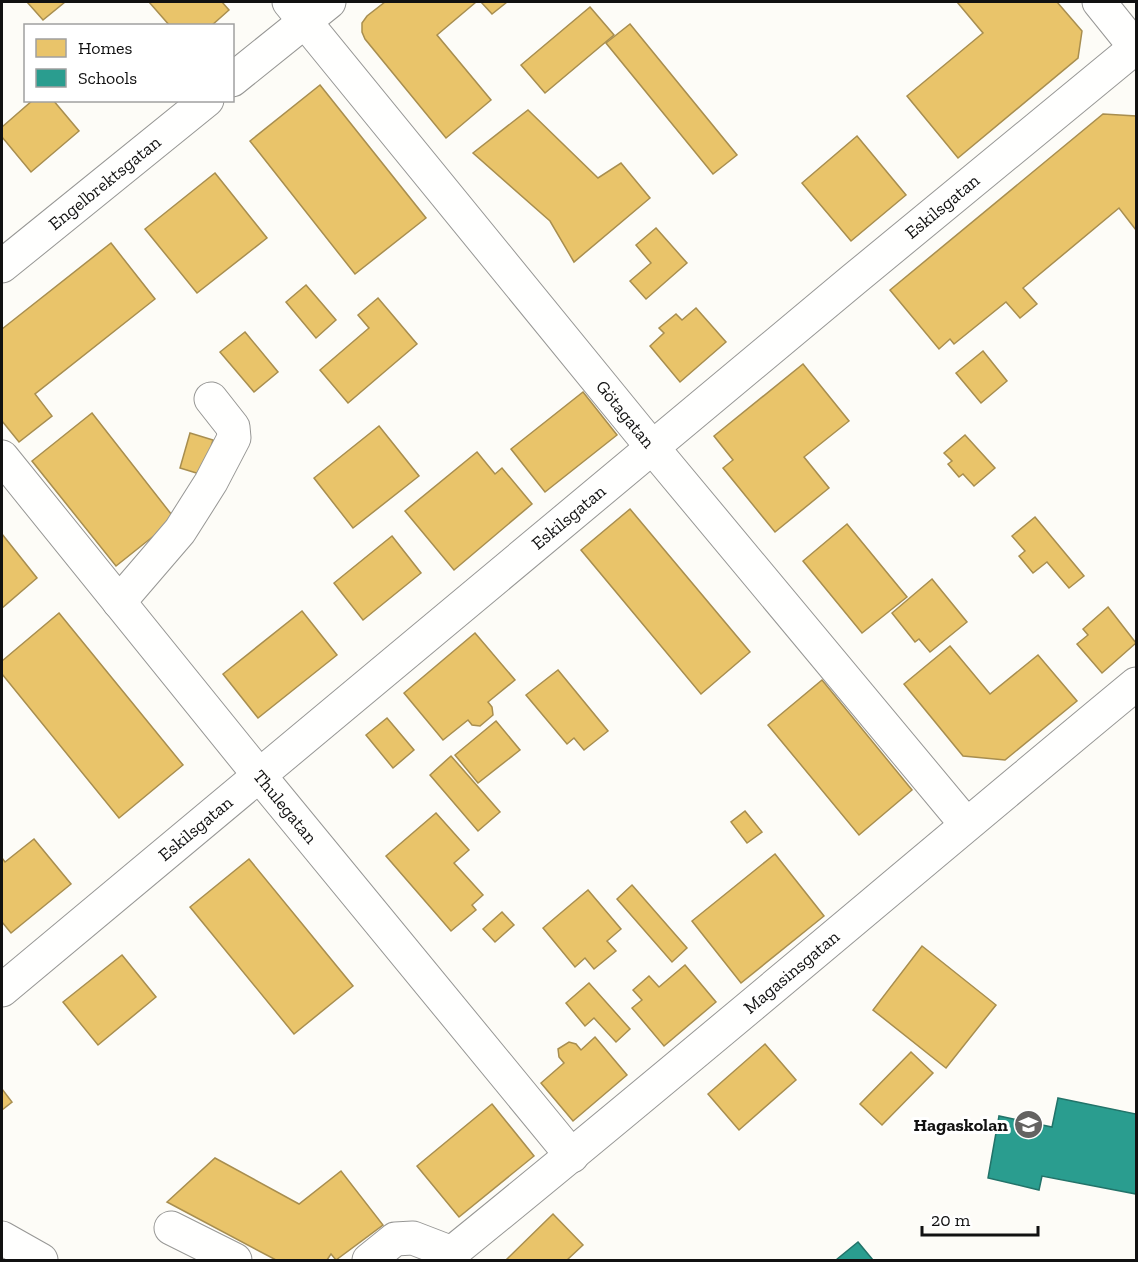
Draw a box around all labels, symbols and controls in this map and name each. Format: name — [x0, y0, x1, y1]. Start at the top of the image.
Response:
legend — [24, 24, 234, 102]
text: Homes — [78, 37, 132, 59]
text: Schools — [78, 67, 137, 89]
street label: Engelbrektsgatan — [44, 131, 166, 235]
street label: Eskilsgatan — [901, 169, 985, 244]
street label: Götagatan — [591, 376, 660, 453]
street label: Eskilsgatan — [527, 480, 611, 554]
street label: Thulegatan — [248, 765, 322, 849]
street label: Eskilsgatan — [154, 791, 238, 866]
street label: Magasinsgatan — [739, 925, 844, 1019]
school or university icon: Hagaskolan — [1013, 1109, 1045, 1141]
place label: Hagaskolan — [914, 1114, 1008, 1136]
scale bar — [922, 1199, 1038, 1237]
text: 20 m — [931, 1209, 971, 1231]

